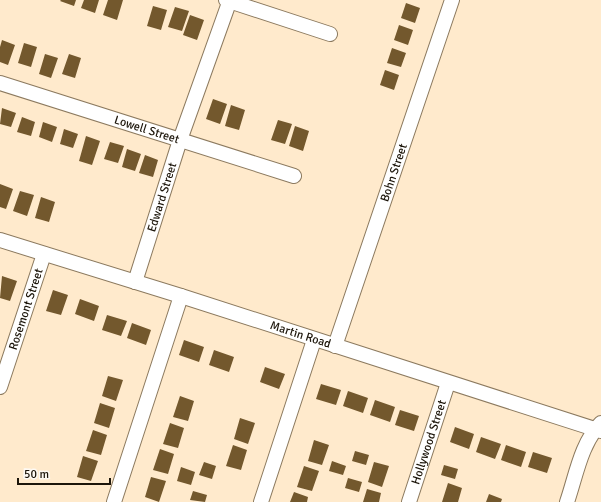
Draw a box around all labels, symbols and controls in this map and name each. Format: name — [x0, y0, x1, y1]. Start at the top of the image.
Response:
street label: Lowell Street — [112, 112, 181, 147]
street label: Bohn Street — [377, 142, 410, 204]
street label: Edward Street — [144, 160, 180, 234]
street label: Rosemont Street — [5, 266, 46, 352]
street label: Martin Road — [268, 318, 333, 351]
street label: Hollywood Street — [408, 398, 449, 486]
scale bar — [18, 460, 110, 486]
text: 50 m — [24, 467, 49, 482]

